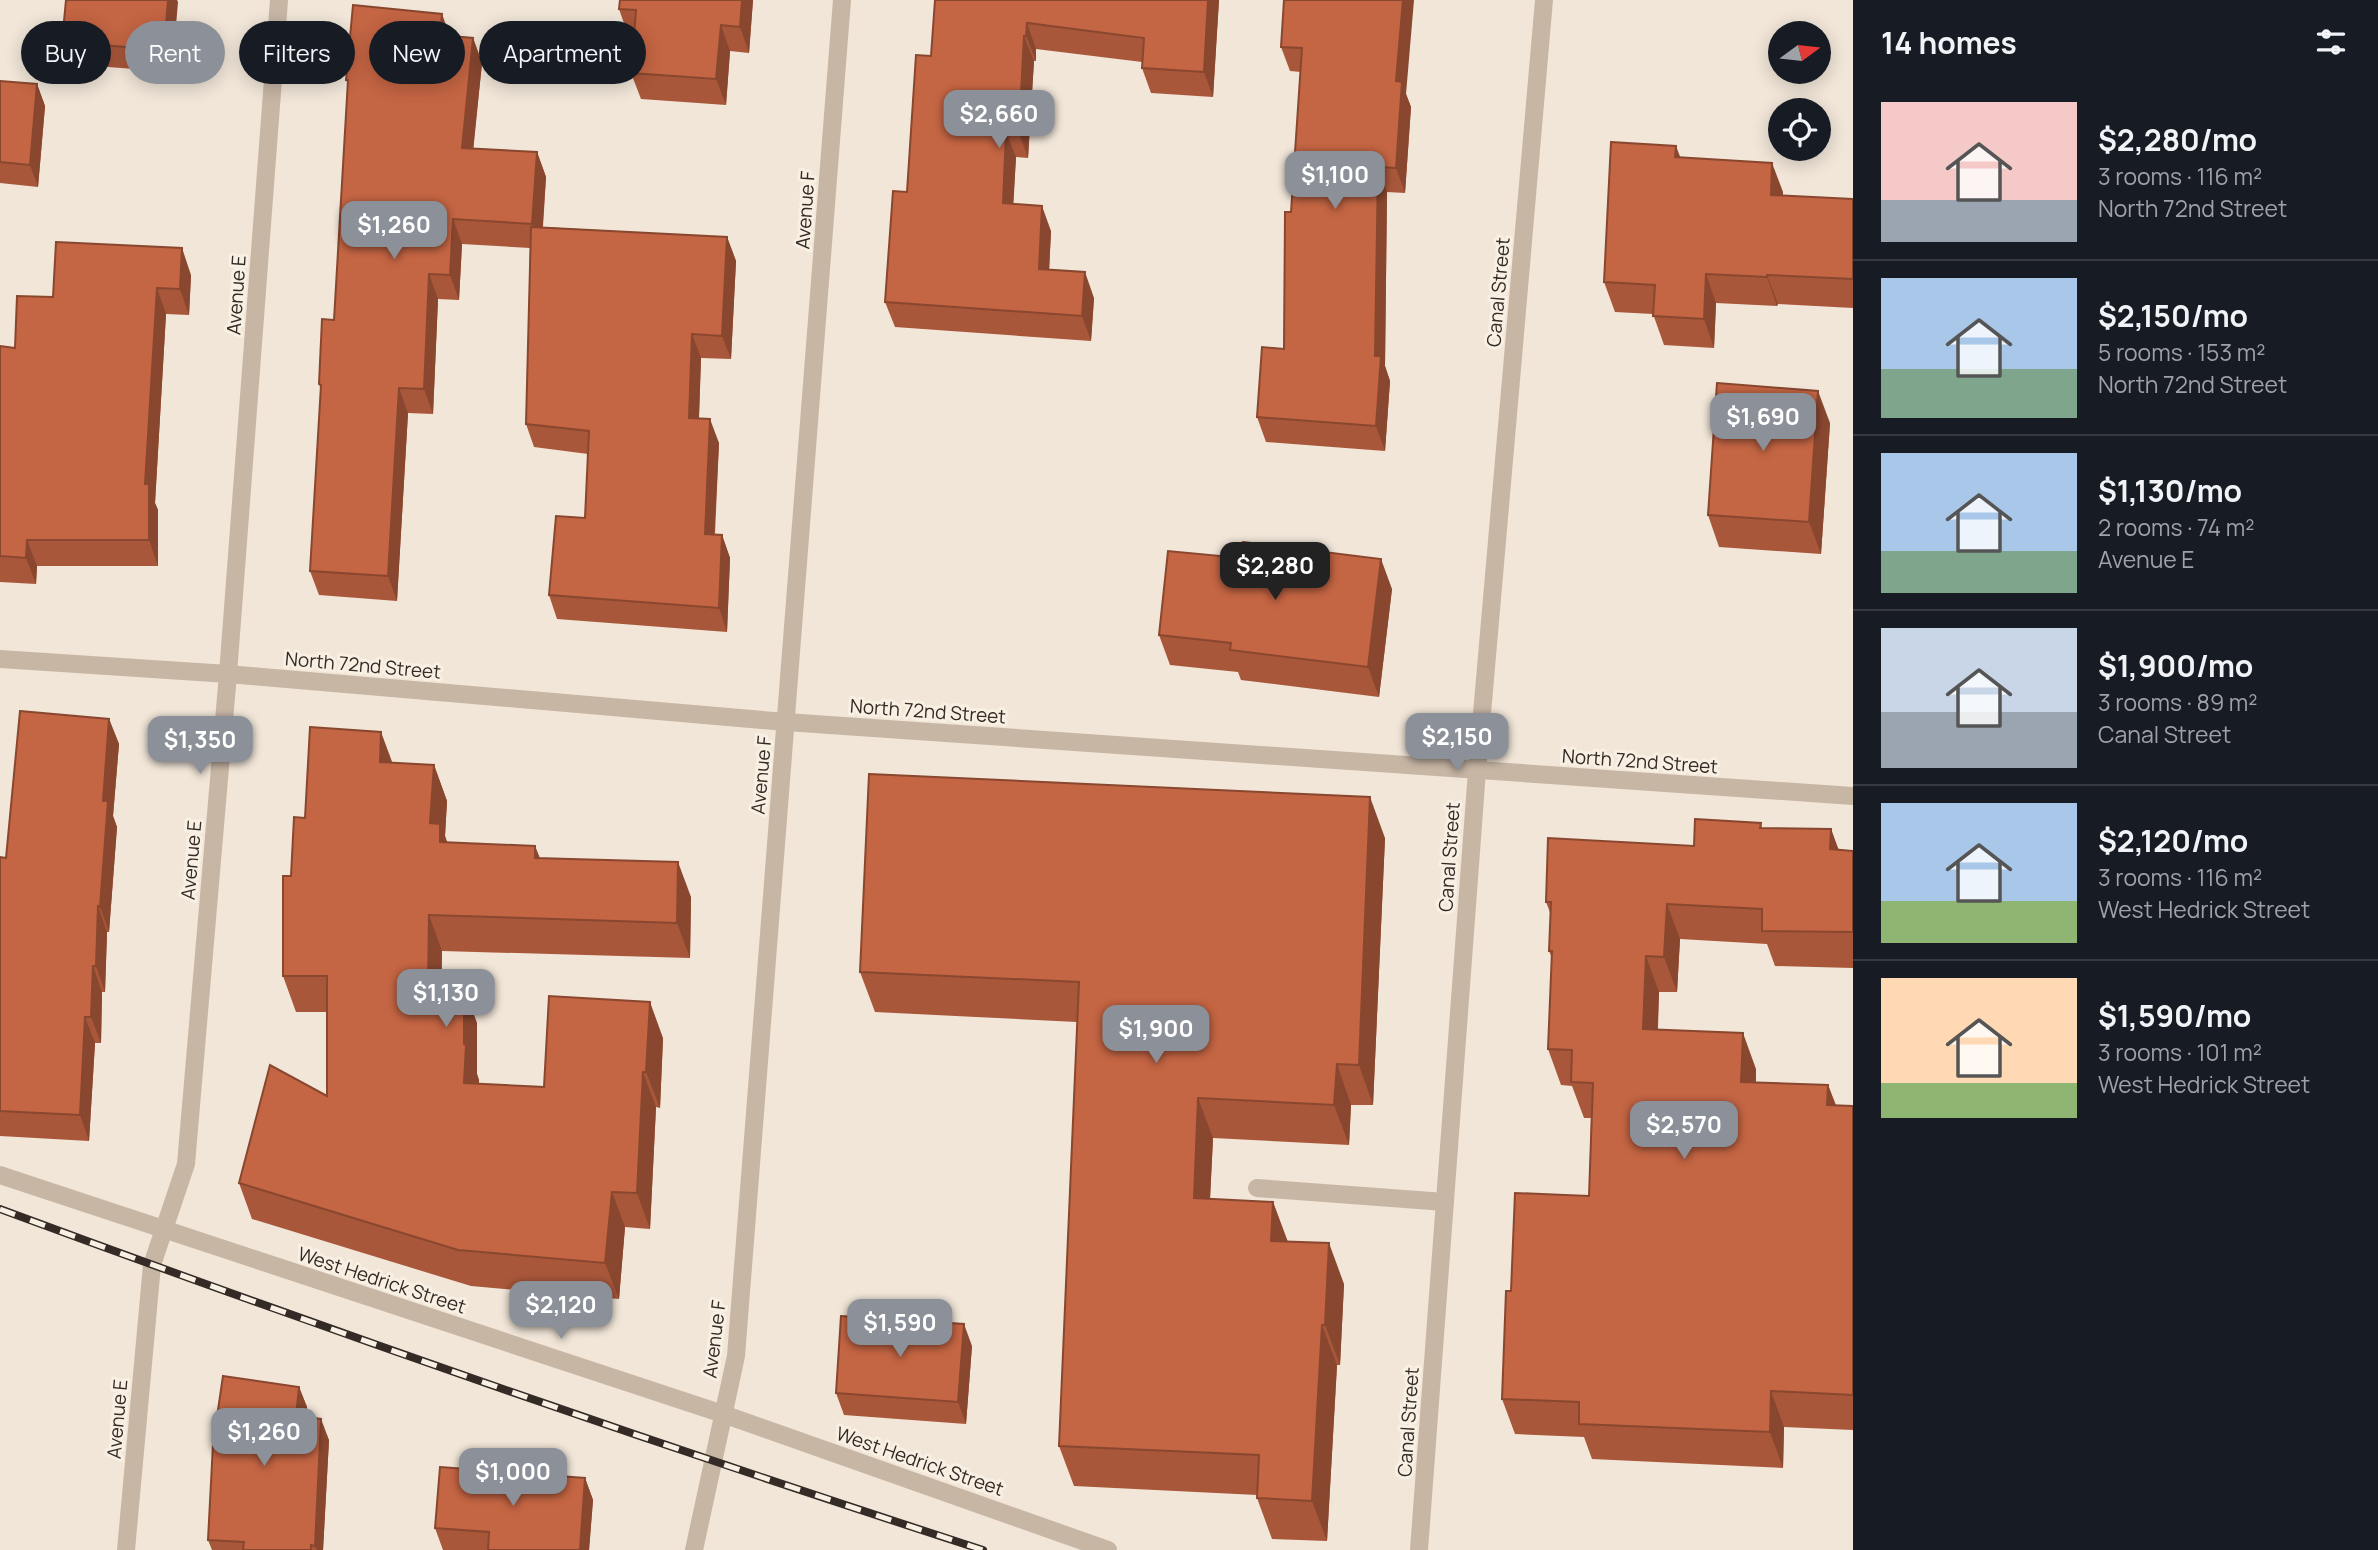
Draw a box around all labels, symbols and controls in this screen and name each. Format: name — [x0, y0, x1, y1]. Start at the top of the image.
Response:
chip: Buy — [21, 21, 111, 84]
chip: Rent — [125, 21, 225, 84]
chip: Filters — [239, 21, 355, 84]
chip: New — [369, 21, 465, 84]
chip: Apartment — [479, 21, 646, 84]
north arrow — [1768, 21, 1830, 84]
map controls — [1768, 21, 1831, 161]
text: 14 homes — [1881, 22, 2017, 63]
icon: filters — [2312, 23, 2350, 61]
pin: $2,660 — [942, 90, 1056, 150]
text: $2,660 — [960, 97, 1038, 129]
button: locate — [1768, 98, 1831, 161]
text: $2,280/mo — [2098, 119, 2257, 160]
icon: home — [1937, 130, 2021, 214]
pin: $1,100 — [1278, 152, 1392, 211]
text: $1,100 — [1301, 158, 1369, 190]
text: 3 rooms · 116 m² — [2098, 160, 2262, 192]
street label: Avenue F — [789, 170, 821, 250]
text: North 72nd Street — [2098, 192, 2287, 224]
pin: $1,260 — [337, 202, 451, 261]
text: $1,260 — [357, 208, 431, 240]
street label: Canal Street — [1480, 236, 1516, 348]
street label: Avenue E — [220, 254, 252, 336]
text: $2,150/mo — [2098, 295, 2248, 336]
icon: home — [1937, 306, 2021, 390]
text: 5 rooms · 153 m² — [2098, 336, 2265, 368]
text: North 72nd Street — [2098, 368, 2287, 400]
pin: $1,690 — [1706, 393, 1820, 453]
text: $1,690 — [1726, 400, 1800, 432]
text: $1,130/mo — [2098, 470, 2242, 511]
icon: home — [1937, 481, 2021, 565]
text: 2 rooms · 74 m² — [2098, 511, 2254, 543]
pin: $2,280 — [1218, 542, 1332, 602]
text: Avenue E — [2098, 543, 2194, 575]
text: $2,280 — [1236, 549, 1314, 581]
street label: North 72nd Street — [284, 645, 442, 685]
text: $1,900/mo — [2098, 645, 2253, 686]
icon: home — [1937, 656, 2021, 740]
text: 3 rooms · 89 m² — [2098, 686, 2258, 718]
street label: North 72nd Street — [849, 693, 1007, 729]
pin: $2,150 — [1400, 714, 1514, 773]
pin: $1,350 — [143, 716, 257, 776]
text: Canal Street — [2098, 718, 2231, 750]
text: $2,150 — [1421, 720, 1493, 752]
text: $1,350 — [164, 723, 236, 755]
street label: Avenue F — [745, 734, 777, 815]
street label: North 72nd Street — [1561, 743, 1719, 779]
street label: Canal Street — [1432, 801, 1466, 913]
street label: Avenue E — [175, 819, 207, 901]
text: $2,120/mo — [2098, 820, 2248, 861]
icon: home — [1937, 831, 2021, 915]
text: 3 rooms · 116 m² — [2098, 861, 2262, 893]
text: West Hedrick Street — [2098, 893, 2310, 925]
pin: $1,130 — [389, 970, 503, 1029]
text: $1,130 — [413, 976, 479, 1008]
text: $1,590/mo — [2098, 995, 2251, 1036]
pin: $1,900 — [1099, 1006, 1213, 1065]
icon: home — [1937, 1006, 2021, 1090]
text: $1,900 — [1118, 1012, 1194, 1044]
text: 3 rooms · 101 m² — [2098, 1036, 2262, 1068]
text: West Hedrick Street — [2098, 1068, 2310, 1100]
pin: $2,570 — [1627, 1102, 1741, 1161]
text: $2,570 — [1646, 1108, 1722, 1140]
street label: West Hedrick Street — [295, 1241, 469, 1319]
pin: $2,120 — [504, 1282, 618, 1341]
text: $2,120 — [525, 1288, 597, 1320]
street label: Avenue F — [696, 1298, 732, 1380]
pin: $1,590 — [843, 1300, 957, 1359]
text: $1,590 — [863, 1306, 937, 1338]
street label: Canal Street — [1391, 1366, 1425, 1478]
street label: Avenue E — [101, 1378, 133, 1460]
pin: $1,260 — [207, 1408, 321, 1468]
text: $1,260 — [227, 1415, 301, 1447]
street label: West Hedrick Street — [833, 1420, 1007, 1502]
pin: $1,000 — [456, 1448, 570, 1508]
text: $1,000 — [475, 1455, 551, 1487]

